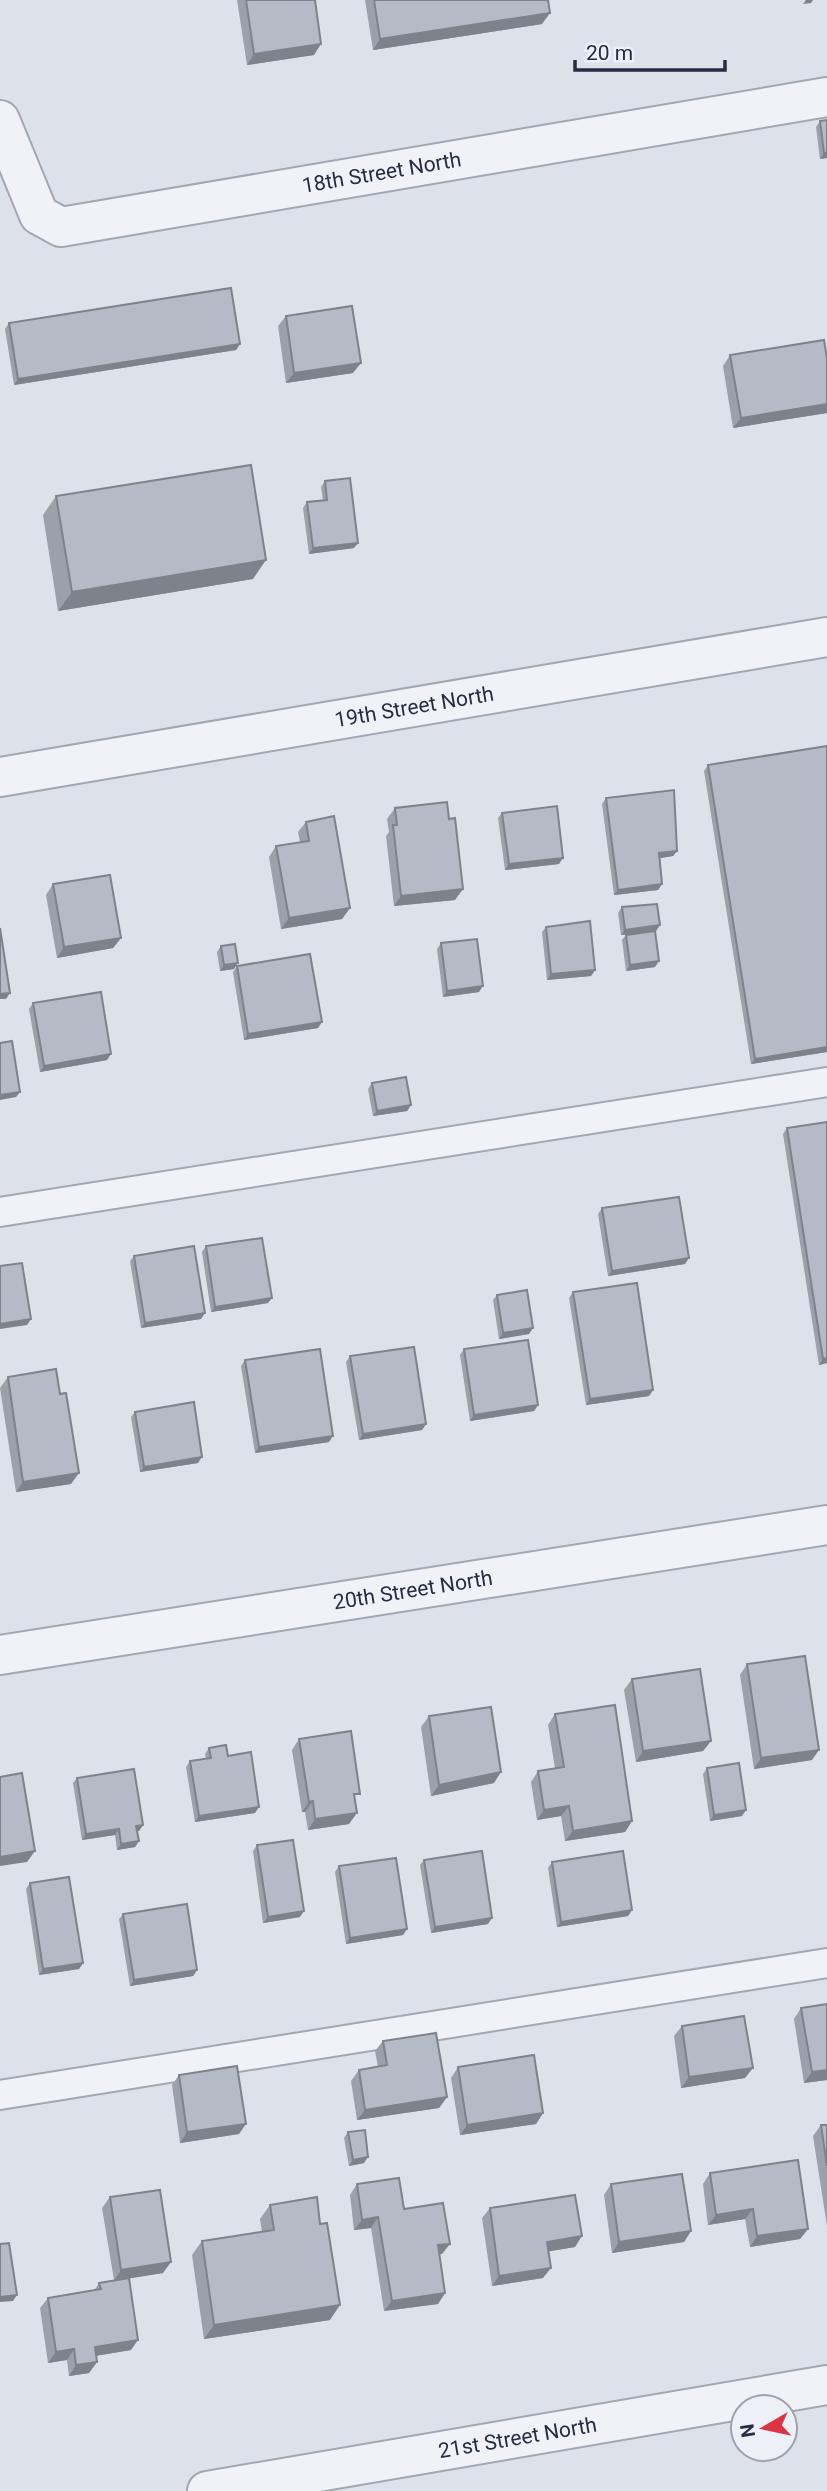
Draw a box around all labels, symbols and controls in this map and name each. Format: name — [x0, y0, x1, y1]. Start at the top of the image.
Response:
scale bar — [575, 28, 726, 72]
text: 20 m — [586, 41, 633, 65]
street label: 18th Street North — [300, 147, 463, 198]
street label: 19th Street North — [333, 682, 495, 732]
street label: 20th Street North — [332, 1566, 494, 1614]
north arrow — [729, 2393, 799, 2463]
street label: 21st Street North — [436, 2413, 599, 2463]
text: N — [735, 2422, 760, 2439]

